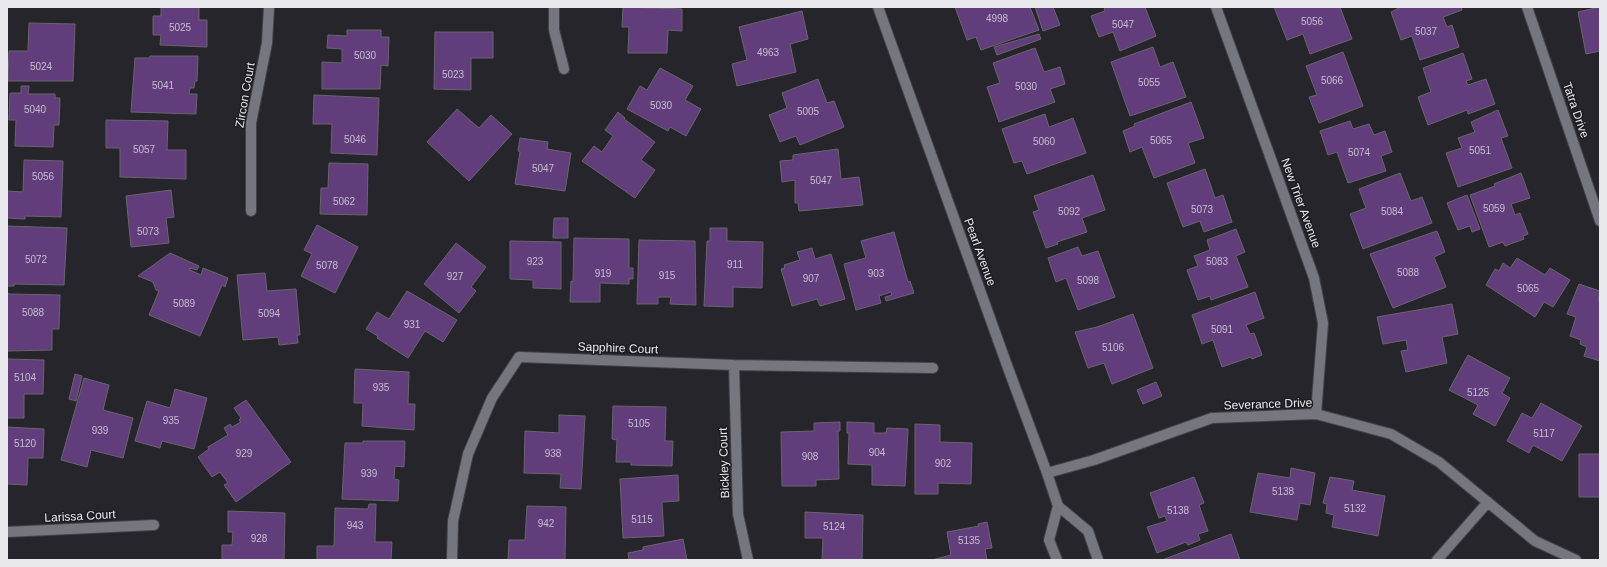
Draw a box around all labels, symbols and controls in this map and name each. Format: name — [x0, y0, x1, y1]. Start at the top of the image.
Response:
house number: 4998 — [986, 13, 1009, 24]
house number: 5056 — [1301, 16, 1324, 27]
house number: 5047 — [1112, 19, 1135, 30]
house number: 5025 — [169, 22, 192, 33]
house number: 5037 — [1415, 26, 1438, 37]
house number: 4963 — [757, 47, 780, 58]
house number: 5030 — [354, 50, 377, 61]
house number: 5024 — [30, 61, 53, 72]
street label: Zircon Court — [232, 61, 258, 129]
house number: 5023 — [442, 69, 465, 80]
house number: 5066 — [1321, 75, 1344, 86]
house number: 5055 — [1138, 77, 1161, 88]
house number: 5041 — [152, 80, 175, 91]
street label: Tatra Drive — [1560, 80, 1592, 140]
house number: 5030 — [1015, 81, 1038, 92]
house number: 5030 — [650, 100, 673, 111]
house number: 5040 — [24, 104, 47, 115]
house number: 5005 — [797, 106, 820, 117]
house number: 5046 — [344, 134, 367, 145]
house number: 5065 — [1150, 135, 1173, 146]
house number: 5060 — [1033, 136, 1056, 147]
house number: 5057 — [133, 144, 156, 155]
house number: 5051 — [1469, 145, 1492, 156]
house number: 5074 — [1348, 147, 1371, 158]
street label: New Trier Avenue — [1278, 156, 1324, 250]
house number: 5047 — [532, 163, 555, 174]
house number: 5056 — [32, 171, 55, 182]
house number: 5047 — [810, 175, 833, 186]
house number: 5062 — [333, 196, 356, 207]
house number: 5059 — [1483, 203, 1506, 214]
house number: 5073 — [1191, 204, 1214, 215]
house number: 5092 — [1058, 206, 1081, 217]
house number: 5084 — [1381, 206, 1404, 217]
street label: Pearl Avenue — [961, 216, 999, 288]
house number: 5073 — [137, 226, 160, 237]
house number: 5072 — [25, 254, 48, 265]
house number: 923 — [527, 256, 544, 267]
house number: 5083 — [1206, 256, 1229, 267]
house number: 911 — [727, 259, 743, 270]
house number: 5078 — [316, 260, 339, 271]
house number: 5088 — [1397, 267, 1420, 278]
house number: 919 — [595, 268, 612, 279]
house number: 903 — [868, 268, 885, 279]
house number: 915 — [659, 270, 676, 281]
house number: 927 — [447, 271, 464, 282]
house number: 907 — [803, 273, 820, 284]
house number: 5098 — [1077, 275, 1100, 286]
house number: 5065 — [1517, 283, 1540, 294]
house number: 5089 — [173, 298, 196, 309]
house number: 5088 — [22, 307, 45, 318]
house number: 5094 — [258, 308, 281, 319]
house number: 931 — [404, 319, 421, 330]
house number: 5091 — [1211, 324, 1234, 335]
street label: Sapphire Court — [577, 340, 659, 356]
house number: 5106 — [1102, 342, 1125, 353]
house number: 5104 — [14, 372, 37, 383]
house number: 935 — [373, 382, 390, 393]
house number: 5125 — [1467, 387, 1490, 398]
street label: Severance Drive — [1223, 395, 1313, 413]
house number: 935 — [163, 415, 180, 426]
house number: 5105 — [628, 418, 651, 429]
house number: 939 — [92, 425, 109, 436]
street label: Bickley Court — [716, 427, 732, 499]
house number: 5117 — [1533, 428, 1555, 439]
house number: 5120 — [14, 438, 37, 449]
house number: 904 — [869, 447, 886, 458]
house number: 929 — [236, 448, 253, 459]
house number: 938 — [545, 448, 562, 459]
house number: 908 — [802, 451, 819, 462]
house number: 902 — [935, 458, 952, 469]
house number: 939 — [361, 468, 378, 479]
house number: 5138 — [1272, 486, 1295, 497]
house number: 5132 — [1344, 503, 1367, 514]
house number: 5138 — [1167, 505, 1190, 516]
street label: Larissa Court — [44, 507, 117, 525]
house number: 5115 — [631, 514, 653, 525]
house number: 942 — [538, 518, 555, 529]
house number: 943 — [347, 520, 364, 531]
house number: 5124 — [823, 521, 846, 532]
house number: 928 — [251, 533, 268, 544]
house number: 5135 — [958, 535, 981, 546]

